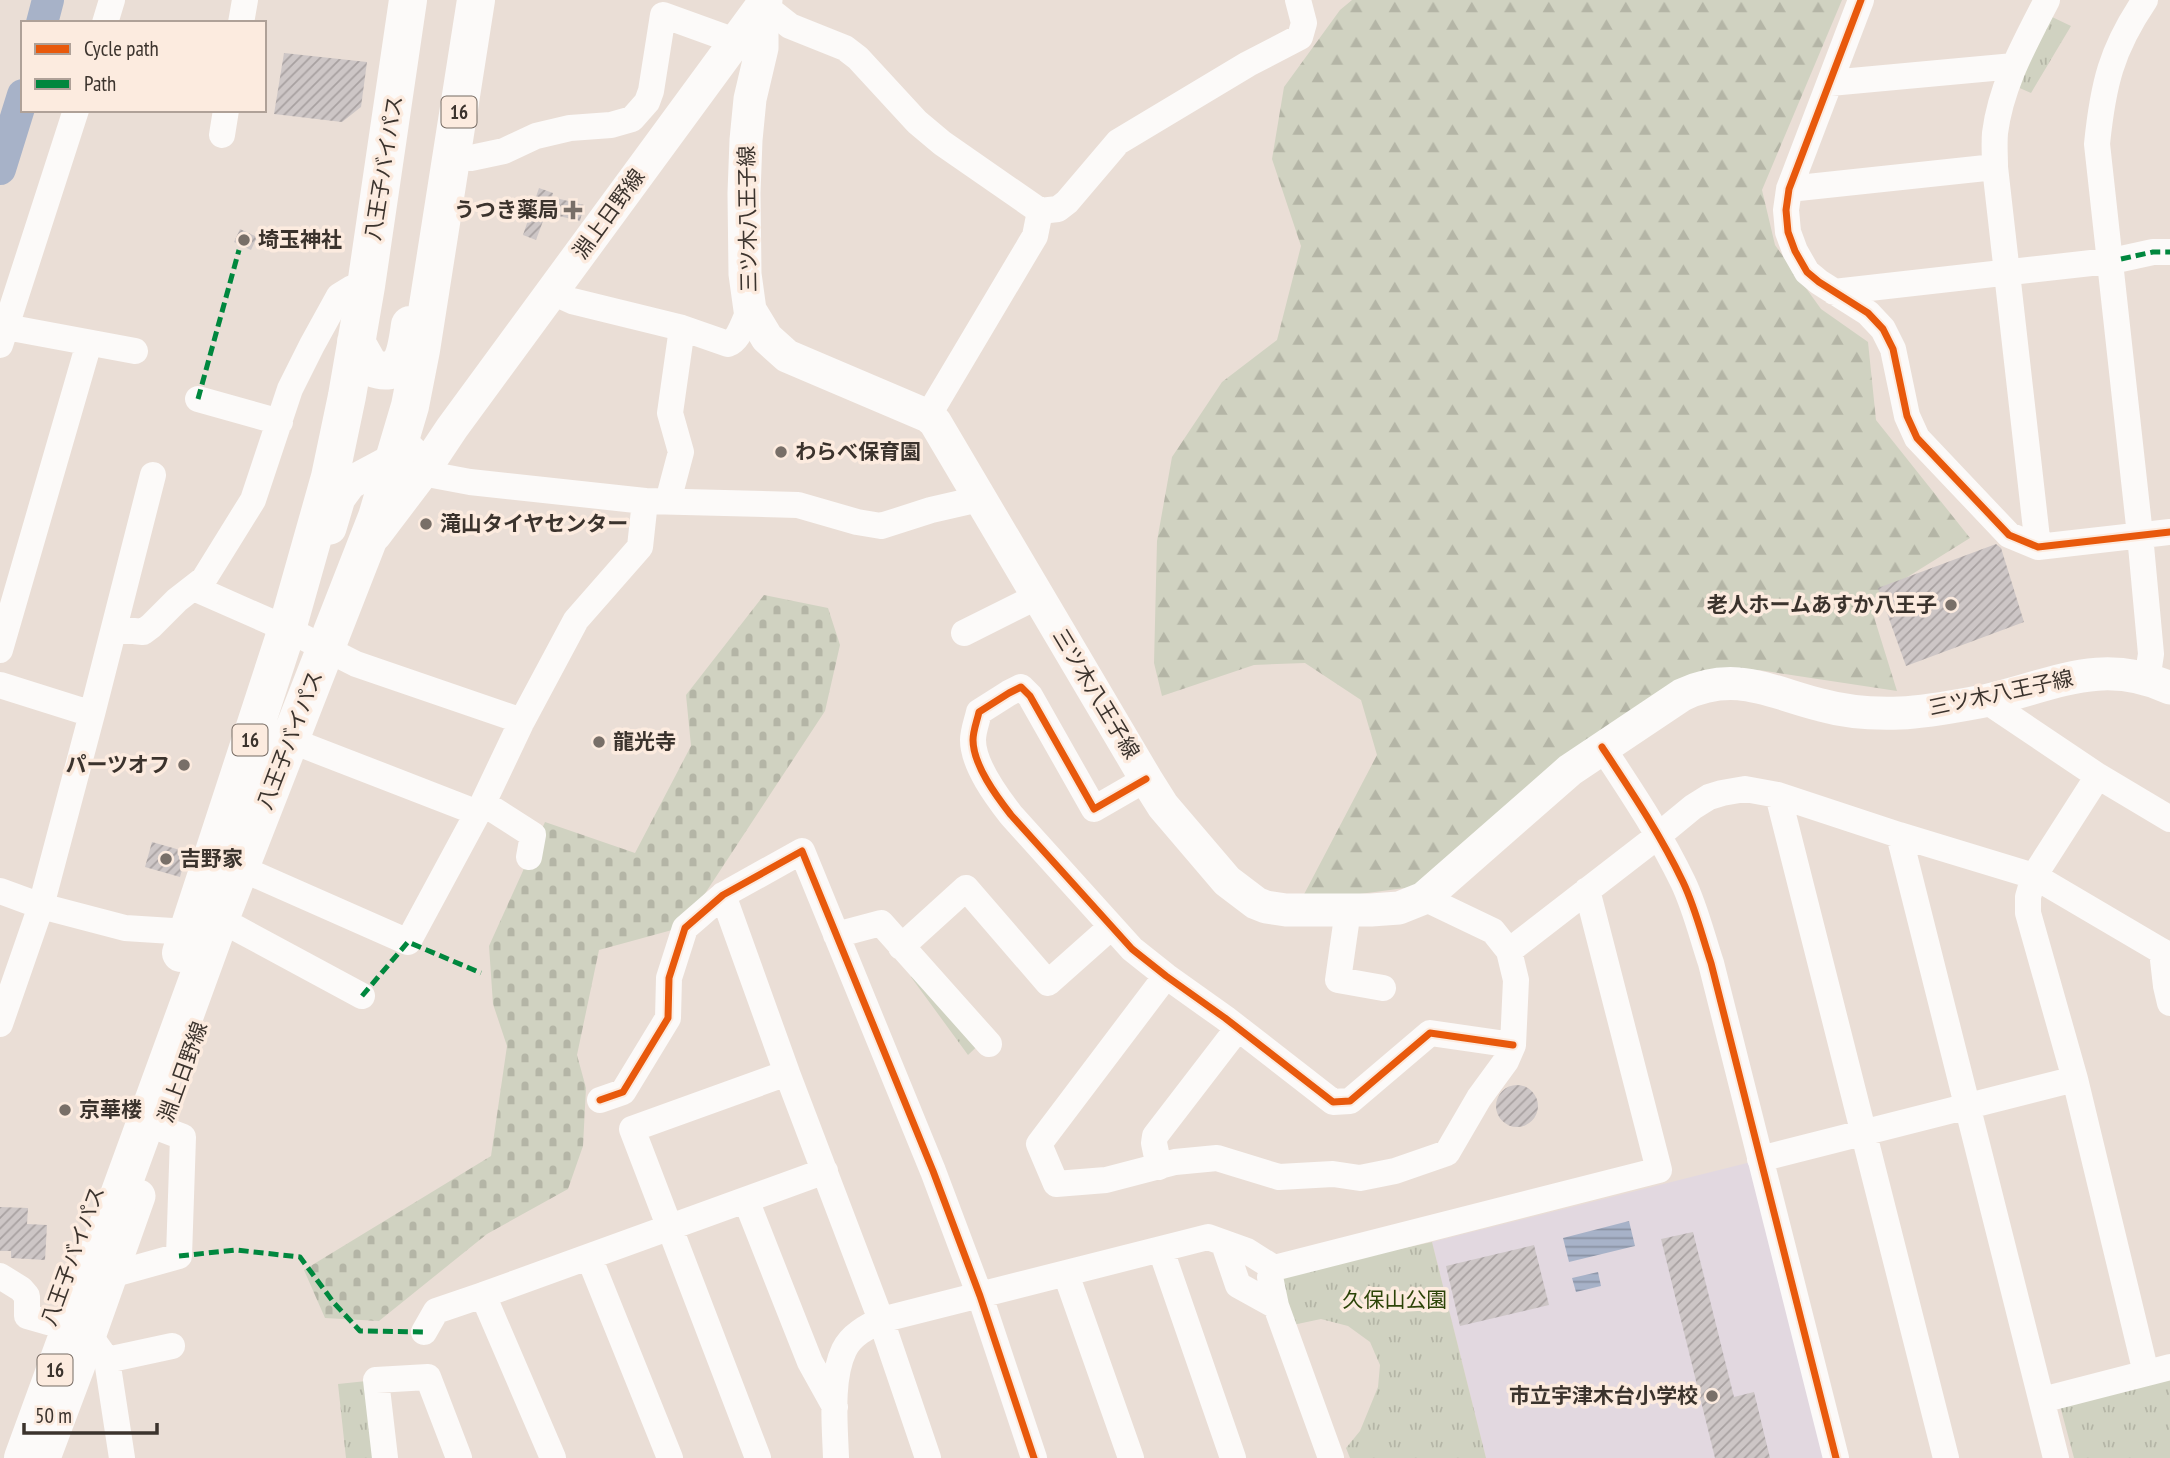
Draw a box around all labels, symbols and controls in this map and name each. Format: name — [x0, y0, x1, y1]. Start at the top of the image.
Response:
legend — [21, 21, 266, 112]
text: Cycle path — [84, 35, 159, 62]
text: Path — [84, 70, 116, 97]
street label: 八王子バイパス — [359, 93, 408, 242]
road number: 16 — [442, 96, 476, 128]
street label: 三ツ木八王子線 — [733, 145, 762, 293]
street label: 淵上日野線 — [567, 163, 650, 264]
place label: うつき薬局 — [454, 196, 559, 223]
marker: うつき薬局 — [565, 202, 581, 218]
place label: 埼玉神社 — [258, 226, 342, 253]
marker: 埼玉神社 — [236, 232, 252, 248]
place label: わらべ保育園 — [795, 438, 921, 465]
marker: わらべ保育園 — [773, 444, 789, 460]
place label: 滝山タイヤセンター — [440, 510, 628, 537]
marker: 滝山タイヤセンター — [418, 516, 434, 532]
place label: 老人ホームあすか八王子 — [1707, 591, 1937, 618]
marker: 老人ホームあすか八王子 — [1943, 597, 1959, 613]
street label: 三ツ木八王子線 — [1047, 624, 1146, 764]
street label: 三ツ木八王子線 — [1926, 664, 2076, 721]
street label: 八王子バイパス — [251, 667, 328, 813]
road number: 16 — [232, 724, 268, 755]
place label: 龍光寺 — [613, 728, 676, 755]
marker: 龍光寺 — [591, 734, 607, 750]
place label: パーツオフ — [65, 751, 170, 778]
marker: パーツオフ — [176, 757, 192, 773]
place label: 吉野家 — [180, 845, 243, 872]
marker: 吉野家 — [158, 851, 174, 867]
street label: 淵上日野線 — [152, 1018, 213, 1126]
place label: 京華楼 — [79, 1096, 142, 1123]
marker: 京華楼 — [57, 1102, 73, 1118]
street label: 八王子バイパス — [35, 1182, 110, 1329]
park label: 久保山公園 — [1343, 1286, 1448, 1313]
road number: 16 — [38, 1354, 72, 1386]
place label: 市立宇津木台小学校 — [1509, 1382, 1698, 1409]
marker: 市立宇津木台小学校 — [1704, 1388, 1720, 1404]
scale bar — [24, 1392, 158, 1436]
text: 50 m — [35, 1402, 72, 1429]

